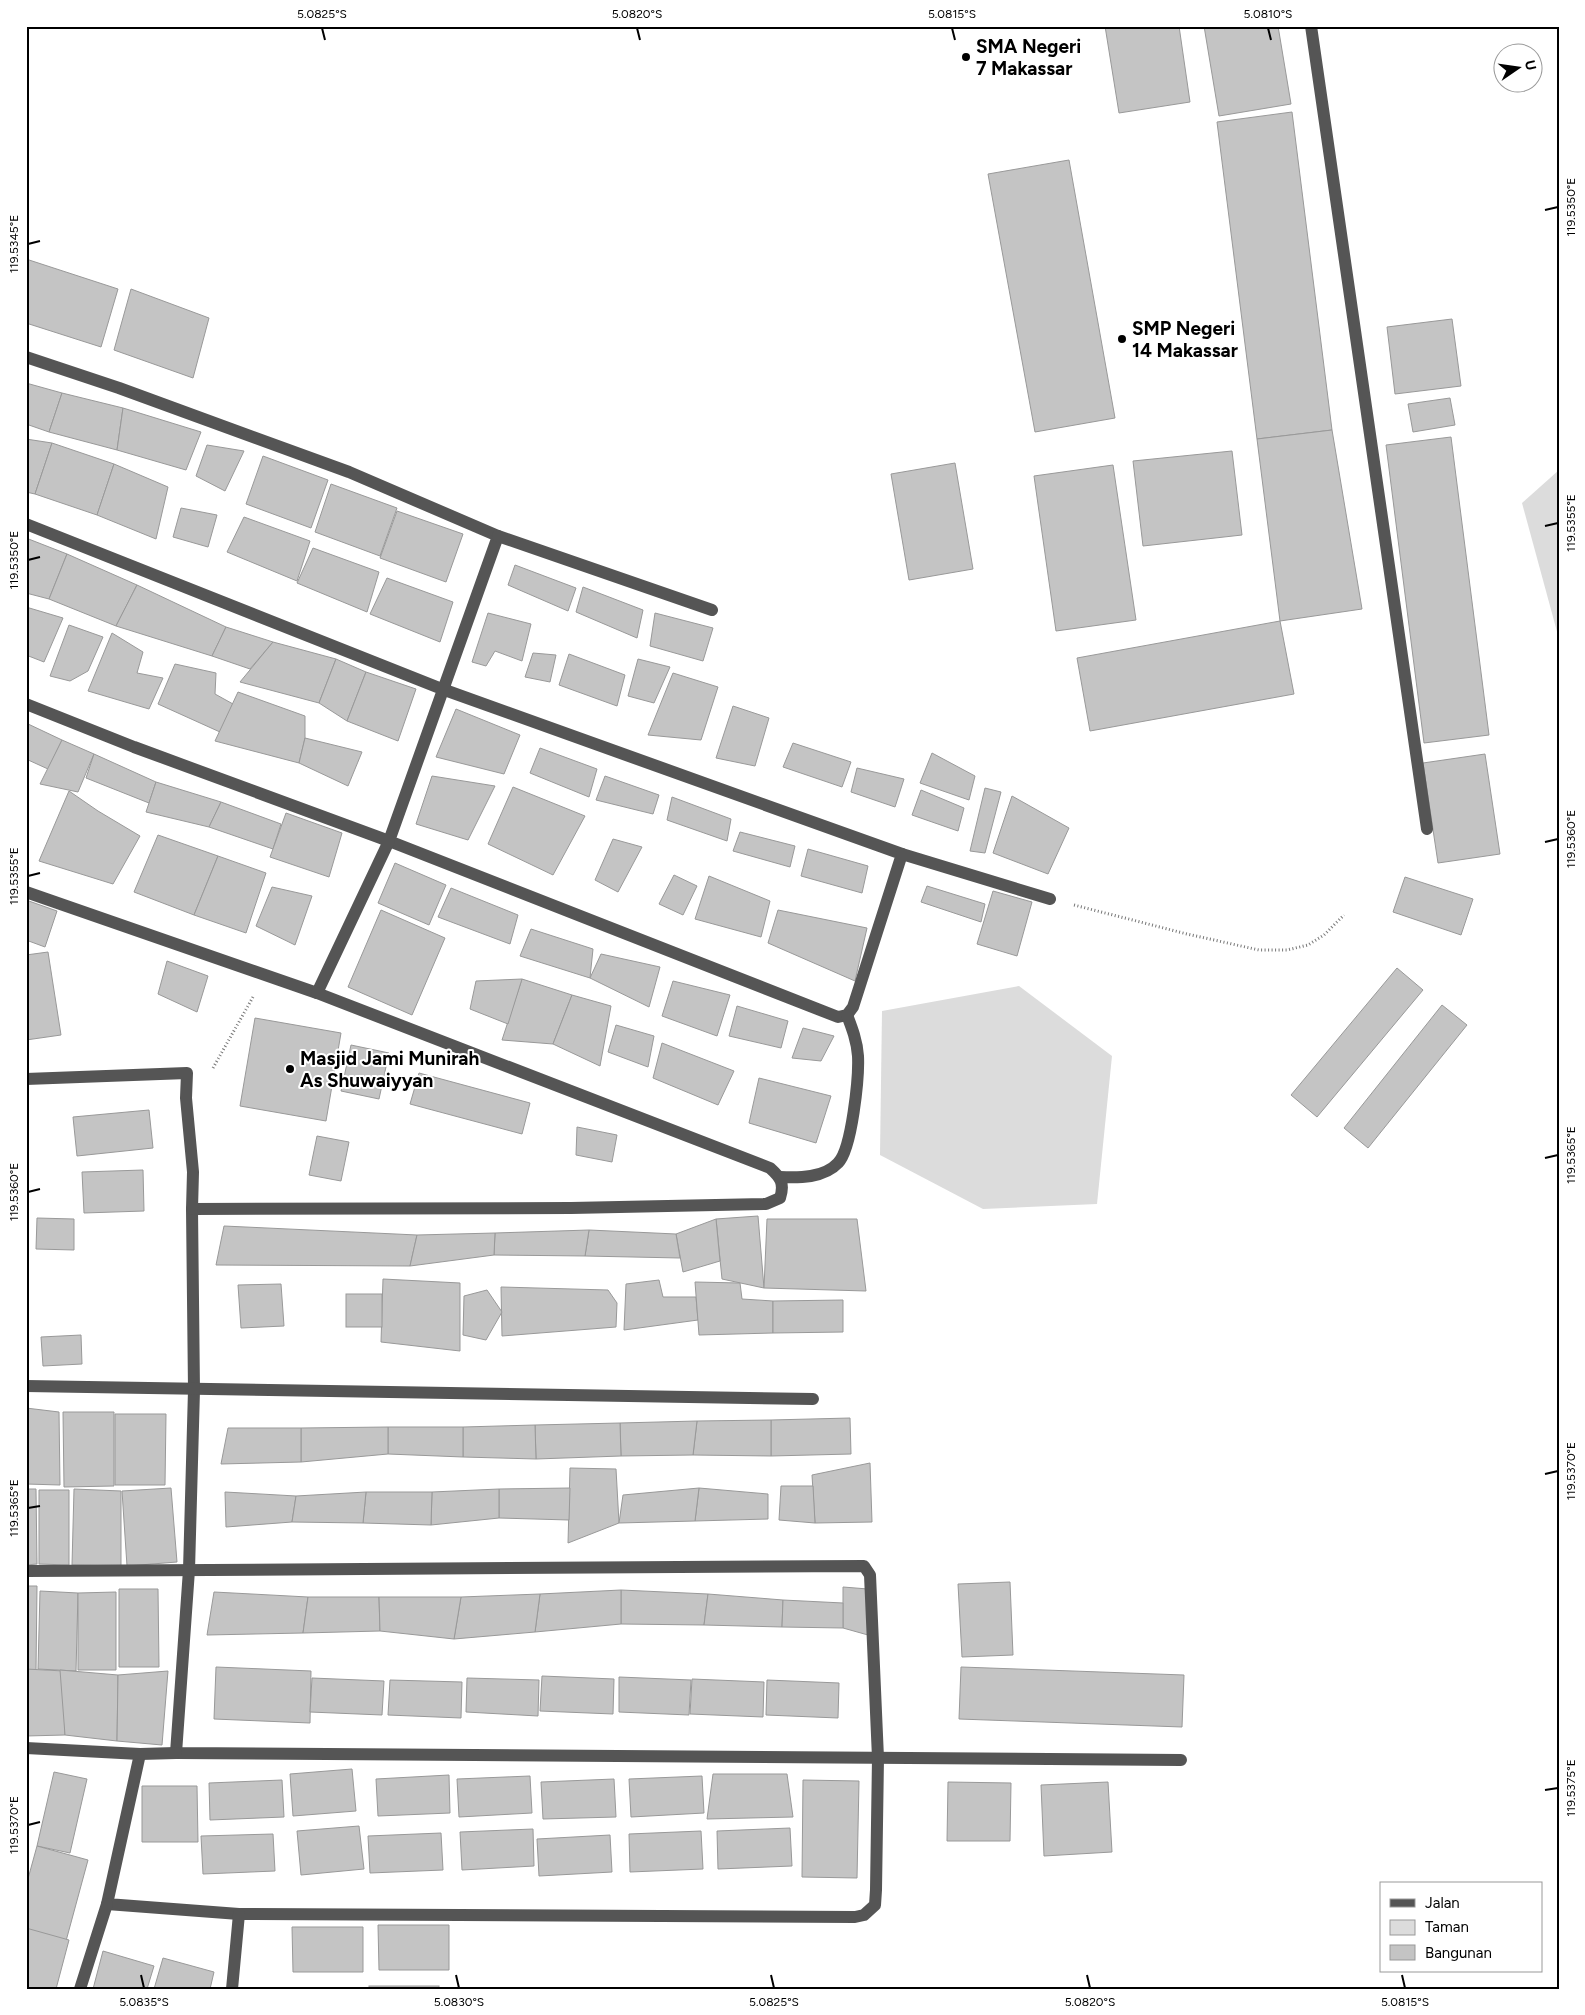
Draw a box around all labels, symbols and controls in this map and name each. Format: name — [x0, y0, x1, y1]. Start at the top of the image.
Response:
text: 5.0825°S — [297, 7, 347, 21]
text: 5.0820°S — [612, 7, 662, 21]
text: 5.0815°S — [928, 7, 976, 21]
text: 5.0810°S — [1244, 7, 1292, 21]
place label: SMA Negeri 7 Makassar — [976, 35, 1081, 80]
north arrow — [1492, 42, 1542, 92]
marker: SMA Negeri 7 Makassar — [960, 51, 972, 63]
text: U — [1521, 58, 1540, 72]
text: 119.5350°E — [1564, 178, 1578, 236]
text: 119.5345°E — [7, 215, 21, 273]
place label: SMP Negeri 14 Makassar — [1132, 317, 1238, 362]
marker: SMP Negeri 14 Makassar — [1116, 333, 1128, 345]
text: 119.5355°E — [1564, 494, 1578, 552]
text: 119.5350°E — [7, 531, 21, 589]
text: 119.5360°E — [1564, 810, 1578, 868]
text: 119.5355°E — [7, 847, 21, 905]
place label: Masjid Jami Munirah As Shuwaiyyan — [300, 1047, 479, 1092]
marker: Masjid Jami Munirah As Shuwaiyyan — [284, 1063, 296, 1075]
text: 119.5365°E — [1564, 1126, 1578, 1184]
text: 119.5360°E — [7, 1163, 21, 1221]
text: 119.5370°E — [1564, 1442, 1578, 1500]
text: 119.5365°E — [7, 1479, 21, 1537]
text: 119.5375°E — [1564, 1759, 1578, 1817]
text: 119.5370°E — [7, 1796, 21, 1854]
legend — [1380, 1882, 1542, 1972]
text: Jalan — [1425, 1894, 1460, 1912]
text: Taman — [1425, 1918, 1469, 1936]
text: Bangunan — [1425, 1944, 1492, 1962]
text: 5.0835°S — [119, 1995, 169, 2009]
text: 5.0830°S — [434, 1995, 484, 2009]
text: 5.0825°S — [749, 1995, 799, 2009]
text: 5.0820°S — [1065, 1995, 1115, 2009]
text: 5.0815°S — [1381, 1995, 1429, 2009]

